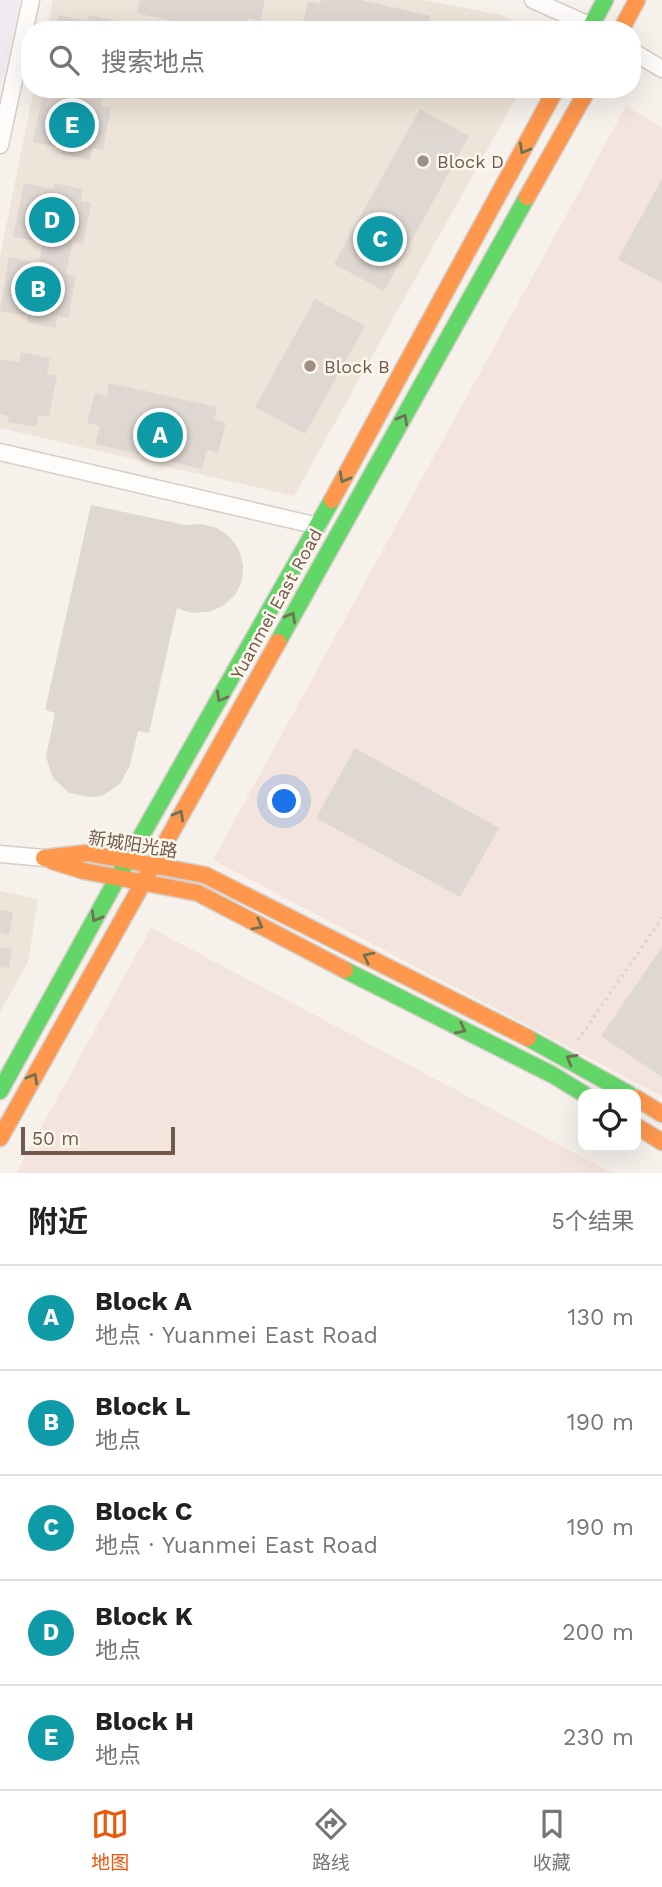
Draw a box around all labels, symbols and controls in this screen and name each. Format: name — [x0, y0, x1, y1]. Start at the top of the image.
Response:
search box — [21, 21, 641, 98]
icon: search — [45, 41, 83, 79]
text: 搜索地点 — [101, 47, 205, 77]
pin: E — [49, 99, 95, 151]
one-way arrow — [519, 142, 532, 154]
place label: Block D — [437, 151, 504, 172]
marker: Block D — [415, 153, 431, 169]
pin: D — [29, 194, 75, 246]
pin: C — [357, 213, 403, 265]
pin: B — [15, 263, 61, 315]
place label: Block B — [324, 356, 390, 377]
marker: Block B — [302, 358, 318, 374]
pin: A — [137, 409, 183, 461]
one-way arrow — [395, 413, 408, 426]
one-way arrow — [339, 471, 352, 483]
street label: Yuanmei East Road — [226, 525, 326, 683]
one-way arrow — [283, 612, 296, 624]
one-way arrow — [216, 690, 229, 703]
your location — [267, 784, 301, 818]
one-way arrow — [171, 810, 184, 823]
street label: 新城阳光路 — [87, 827, 179, 861]
one-way arrow — [91, 909, 104, 922]
one-way arrow — [251, 917, 264, 931]
one-way arrow — [363, 951, 375, 965]
one-way arrow — [454, 1020, 466, 1034]
one-way arrow — [565, 1054, 578, 1067]
one-way arrow — [25, 1073, 38, 1085]
map controls — [578, 1089, 641, 1152]
button: locate — [578, 1089, 641, 1152]
scale bar — [21, 1124, 175, 1156]
text: 50 m — [32, 1127, 79, 1150]
text: 附近 — [28, 1204, 88, 1239]
text: 5个结果 — [552, 1208, 634, 1235]
text: Block A — [95, 1286, 192, 1316]
text: A — [43, 1304, 59, 1331]
text: 130 m — [568, 1304, 634, 1331]
text: 地点 · Yuanmei East Road — [95, 1322, 378, 1349]
text: Block L — [95, 1391, 190, 1421]
text: B — [43, 1409, 59, 1436]
text: 190 m — [567, 1409, 634, 1436]
text: 地点 — [95, 1427, 141, 1454]
text: Block C — [95, 1496, 193, 1526]
text: C — [43, 1514, 59, 1541]
text: 190 m — [567, 1514, 634, 1541]
text: 地点 · Yuanmei East Road — [95, 1532, 378, 1559]
text: Block K — [95, 1601, 193, 1631]
text: D — [43, 1619, 59, 1646]
text: 200 m — [562, 1619, 634, 1646]
text: 地点 — [95, 1637, 141, 1664]
text: Block H — [95, 1706, 194, 1736]
text: E — [44, 1724, 58, 1751]
text: 230 m — [563, 1724, 634, 1751]
text: 地点 — [95, 1742, 141, 1769]
tab: 地图 — [91, 1805, 129, 1874]
tab: 路线 — [312, 1805, 350, 1874]
tab: 收藏 — [533, 1805, 571, 1874]

